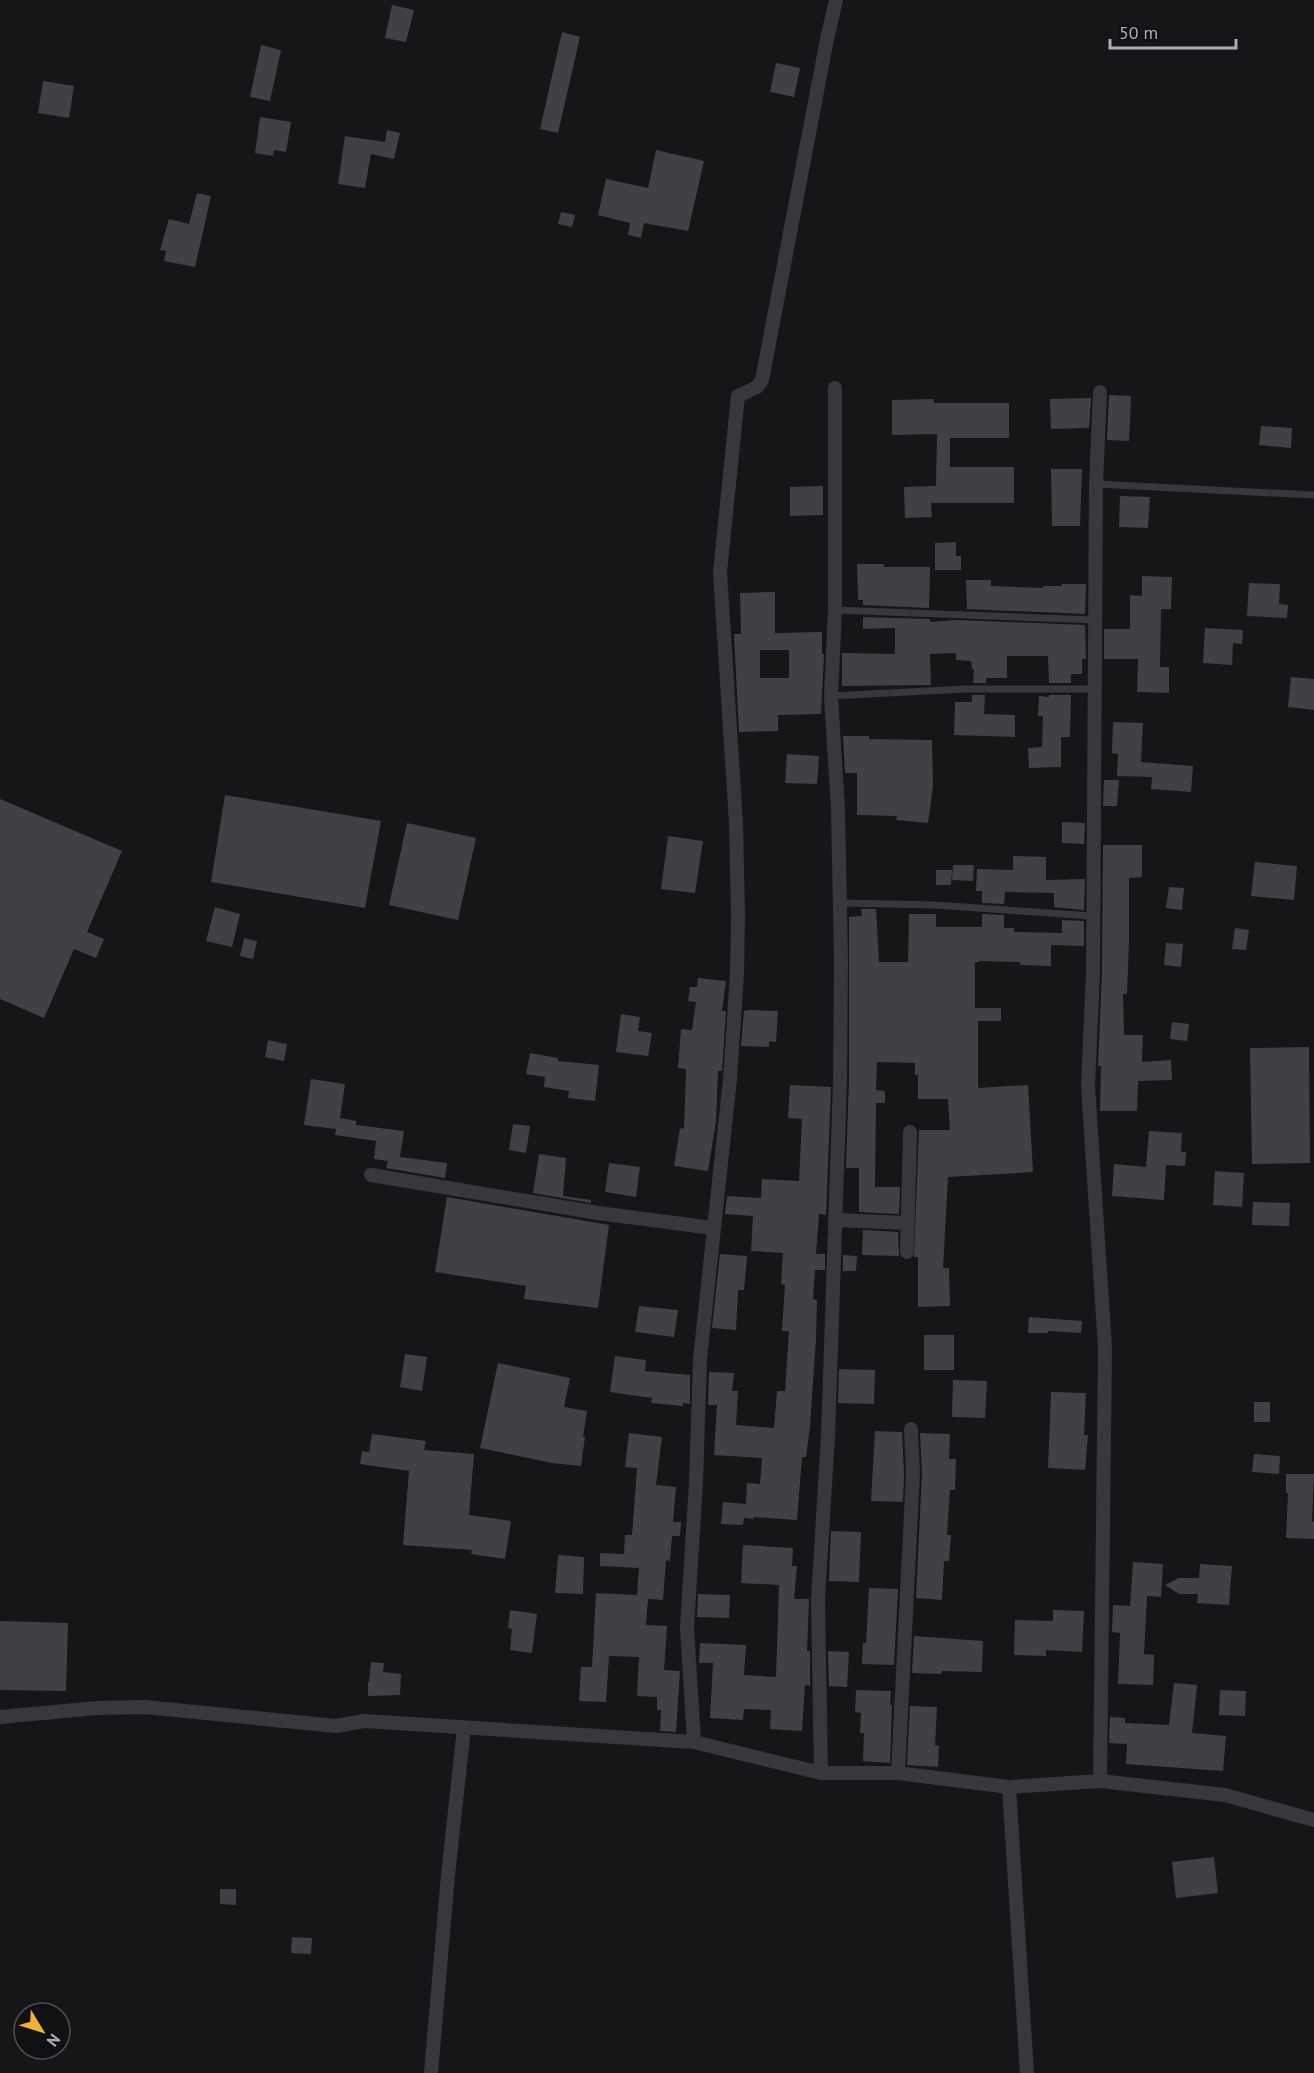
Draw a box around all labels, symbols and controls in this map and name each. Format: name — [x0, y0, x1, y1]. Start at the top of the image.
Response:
scale bar — [1110, 12, 1236, 50]
text: 50 m — [1119, 21, 1158, 44]
north arrow — [12, 2001, 72, 2061]
text: N — [43, 2030, 65, 2051]

